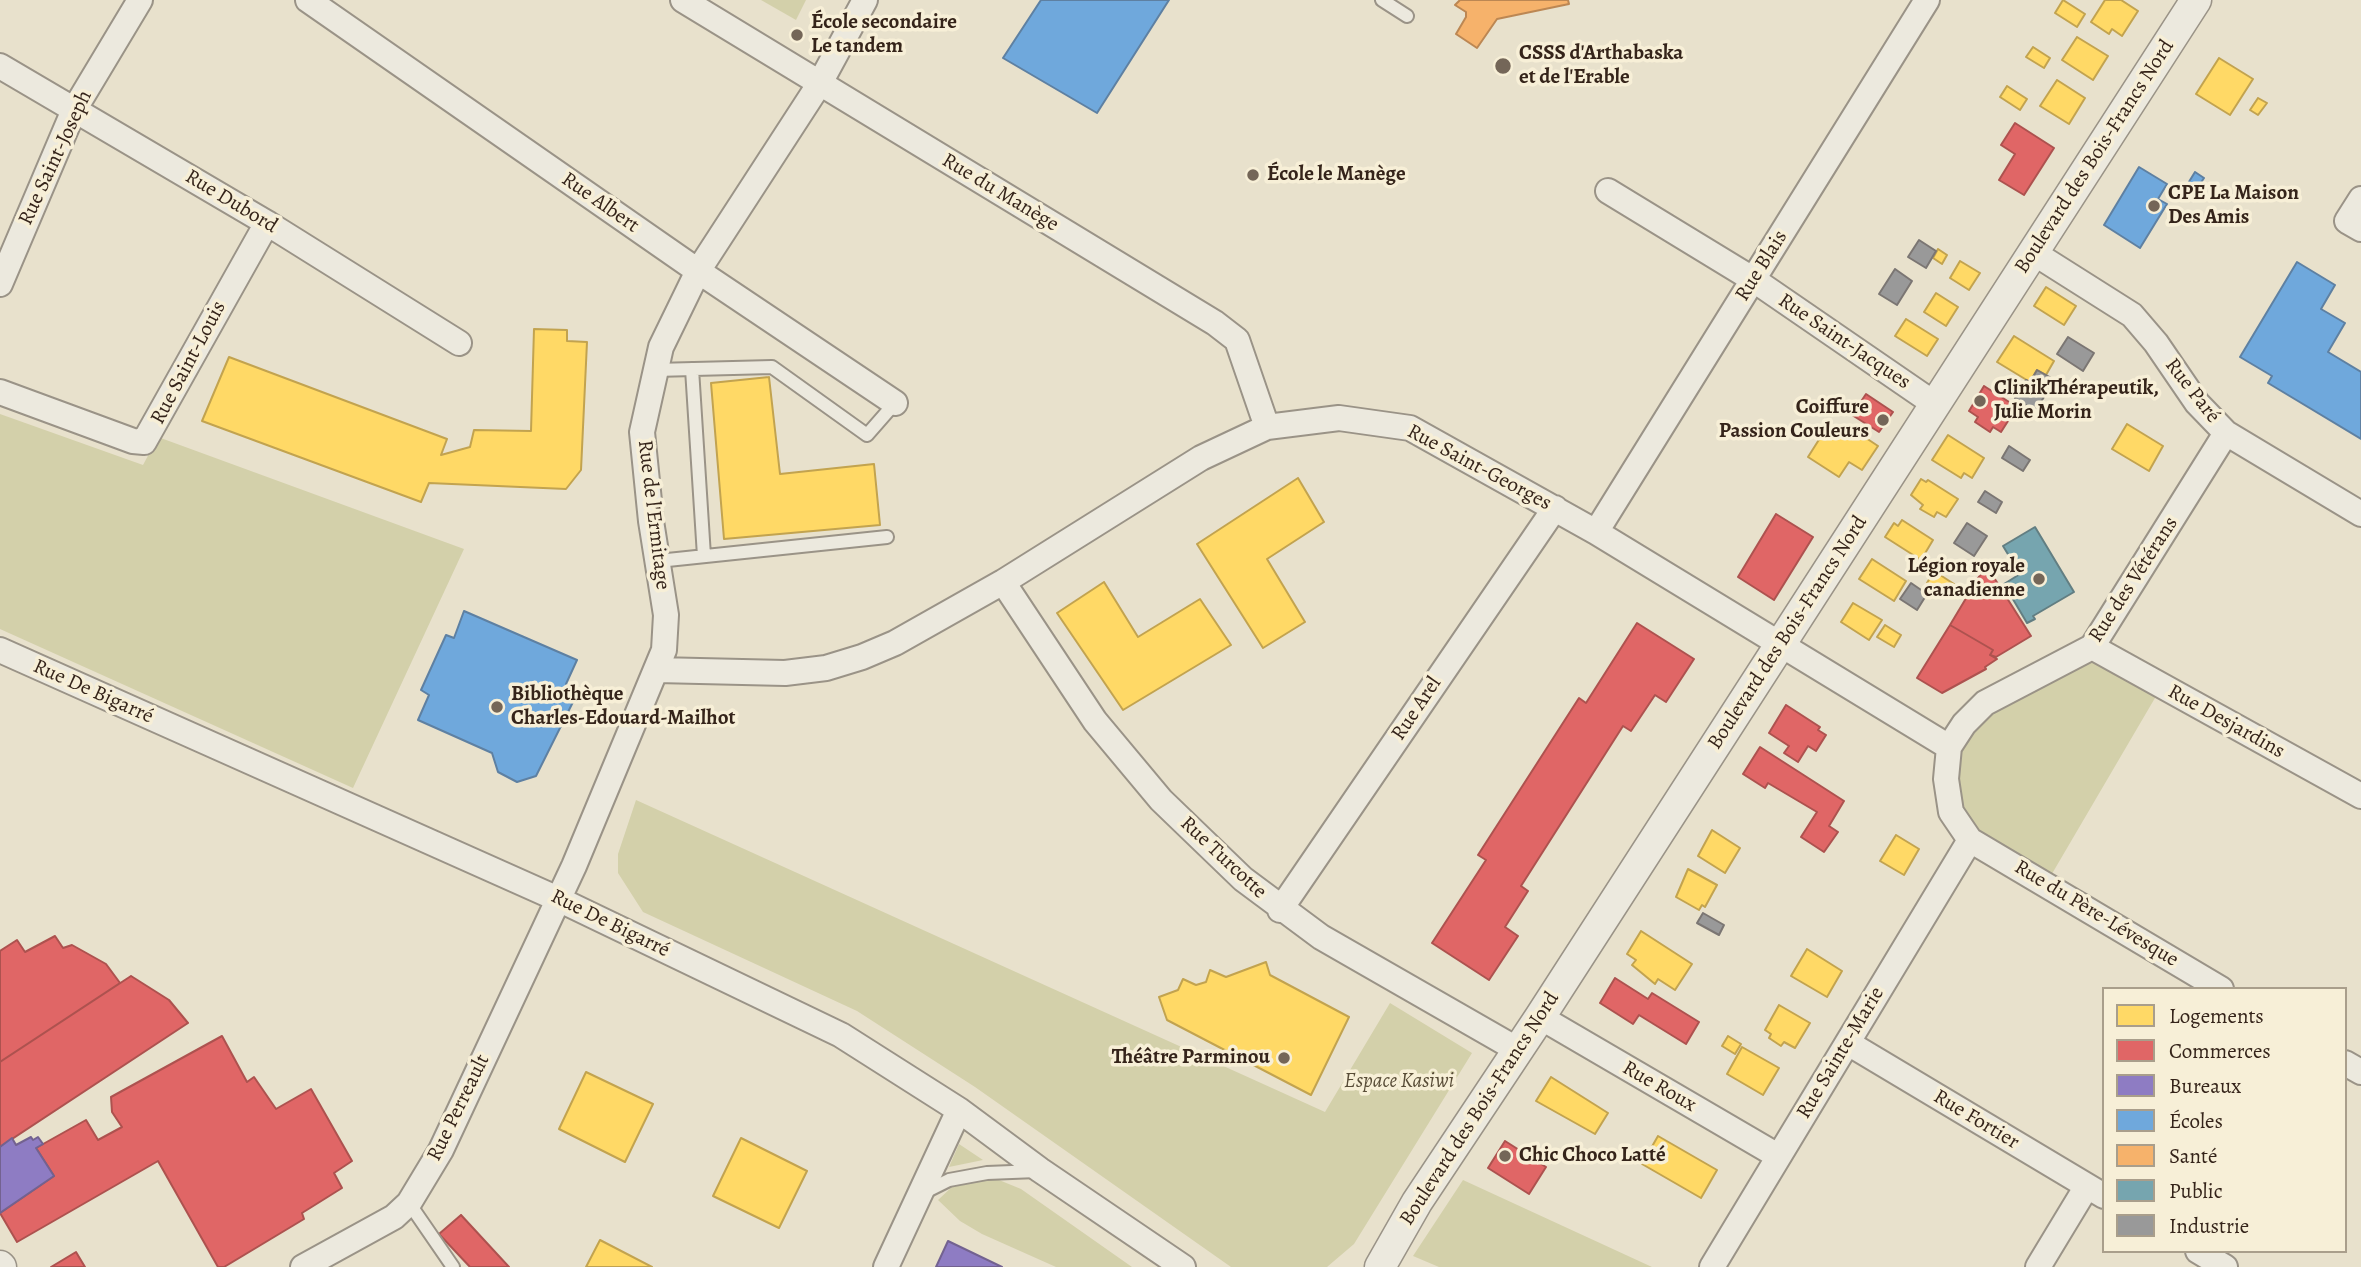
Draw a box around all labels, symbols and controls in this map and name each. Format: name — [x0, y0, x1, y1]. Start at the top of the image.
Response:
place label: École secondaire Le tandem — [811, 10, 957, 60]
marker: École secondaire Le tandem — [789, 27, 805, 43]
street label: Boulevard des Bois-Francs Nord — [2010, 35, 2180, 279]
place label: CSSS d'Arthabaska et de l'Erable — [1519, 41, 1683, 91]
marker: CSSS d'Arthabaska et de l'Erable — [1493, 56, 1513, 76]
street label: Rue Saint-Joseph — [14, 87, 98, 229]
street label: Rue du Manège — [937, 148, 1063, 238]
place label: École le Manège — [1267, 162, 1406, 188]
street label: Rue Dubord — [180, 165, 282, 239]
street label: Rue Albert — [556, 167, 644, 239]
marker: École le Manège — [1245, 167, 1261, 183]
place label: CPE La Maison Des Amis — [2168, 181, 2299, 231]
marker: CPE La Maison Des Amis — [2146, 198, 2162, 214]
street label: Rue Blais — [1730, 226, 1794, 306]
street label: Rue Saint-Jacques — [1773, 288, 1915, 396]
street label: Rue Saint-Louis — [146, 297, 232, 429]
street label: Rue Paré — [2159, 354, 2225, 428]
place label: ClinikThérapeutik, Julie Morin — [1994, 376, 2159, 426]
marker: ClinikThérapeutik, Julie Morin — [1972, 393, 1988, 409]
place label: Coiffure Passion Couleurs — [1719, 395, 1869, 445]
marker: Coiffure Passion Couleurs — [1875, 412, 1891, 428]
street label: Rue Saint-Georges — [1403, 419, 1555, 517]
street label: Rue de l'Ermitage — [631, 439, 675, 591]
street label: Boulevard des Bois-Francs Nord — [1703, 511, 1873, 755]
street label: Rue des Vétérans — [2084, 512, 2184, 648]
place label: Légion royale canadienne — [1907, 554, 2025, 604]
marker: Légion royale canadienne — [2031, 571, 2047, 587]
street label: Rue De Bigarré — [29, 654, 157, 730]
street label: Rue Arel — [1387, 672, 1447, 746]
street label: Rue Desjardins — [2163, 680, 2289, 764]
place label: Bibliothèque Charles-Edouard-Mailhot — [511, 682, 735, 732]
marker: Bibliothèque Charles-Edouard-Mailhot — [489, 699, 505, 715]
street label: Rue Turcotte — [1174, 811, 1272, 905]
street label: Rue du Père-Lévesque — [2009, 855, 2183, 973]
street label: Rue De Bigarré — [546, 884, 674, 964]
street label: Rue Sainte-Marie — [1792, 982, 1890, 1124]
street label: Boulevard des Bois-Francs Nord — [1395, 987, 1565, 1231]
legend — [2102, 987, 2347, 1253]
text: Logements — [2169, 1002, 2264, 1030]
text: Commerces — [2169, 1037, 2271, 1065]
place label: Théâtre Parminou — [1112, 1045, 1270, 1071]
marker: Théâtre Parminou — [1276, 1050, 1292, 1066]
street label: Rue Perreault — [422, 1051, 496, 1165]
street label: Rue Roux — [1618, 1056, 1700, 1118]
park label: Espace Kasiwi — [1344, 1069, 1454, 1095]
text: Bureaux — [2169, 1072, 2241, 1100]
street label: Rue Fortier — [1928, 1085, 2024, 1155]
text: Écoles — [2169, 1107, 2223, 1135]
text: Santé — [2169, 1142, 2217, 1170]
place label: Chic Choco Latté — [1519, 1143, 1666, 1169]
marker: Chic Choco Latté — [1497, 1148, 1513, 1164]
text: Public — [2169, 1177, 2223, 1205]
text: Industrie — [2169, 1212, 2249, 1240]

